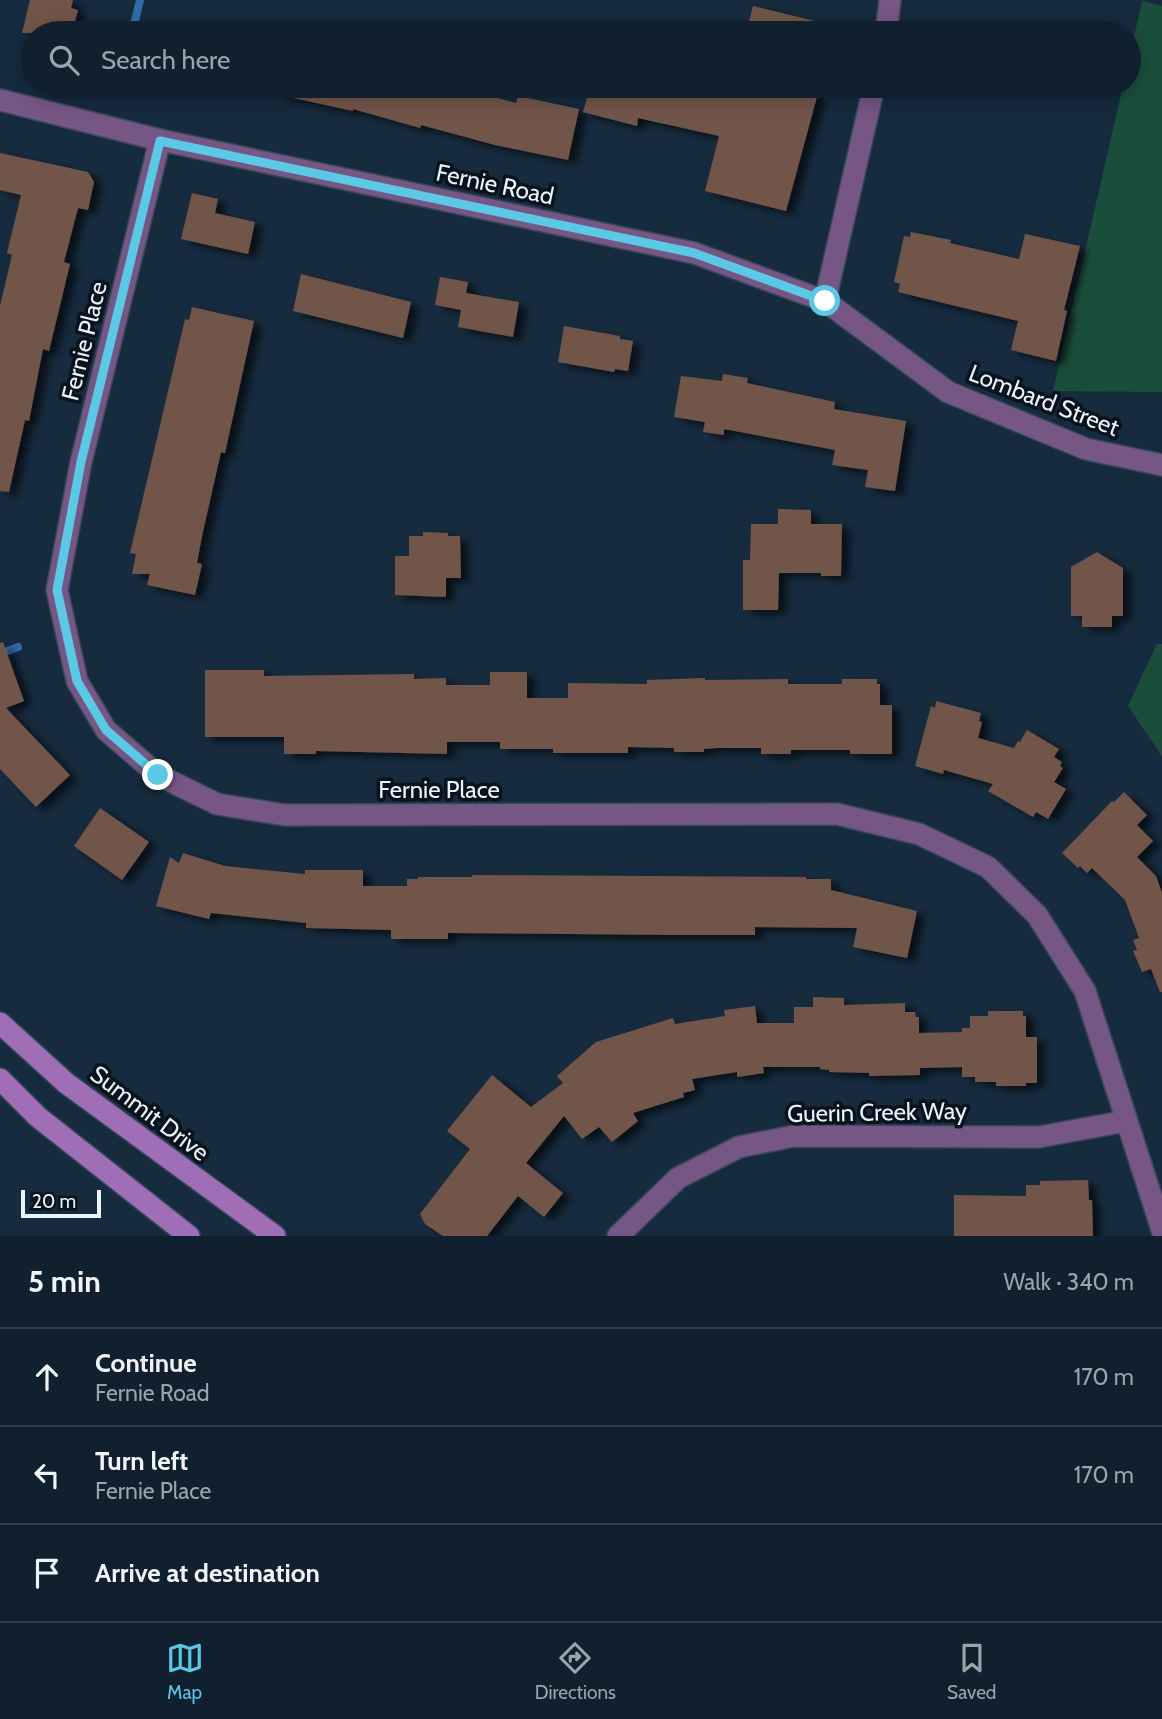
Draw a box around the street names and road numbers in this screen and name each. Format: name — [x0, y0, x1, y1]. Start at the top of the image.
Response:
street label: Fernie Road — [433, 157, 557, 211]
street label: Fernie Place — [55, 279, 113, 403]
street label: Lombard Street — [965, 358, 1123, 442]
street label: Fernie Place — [378, 775, 500, 804]
street label: Summit Drive — [85, 1059, 215, 1167]
street label: Guerin Creek Way — [787, 1096, 967, 1128]

